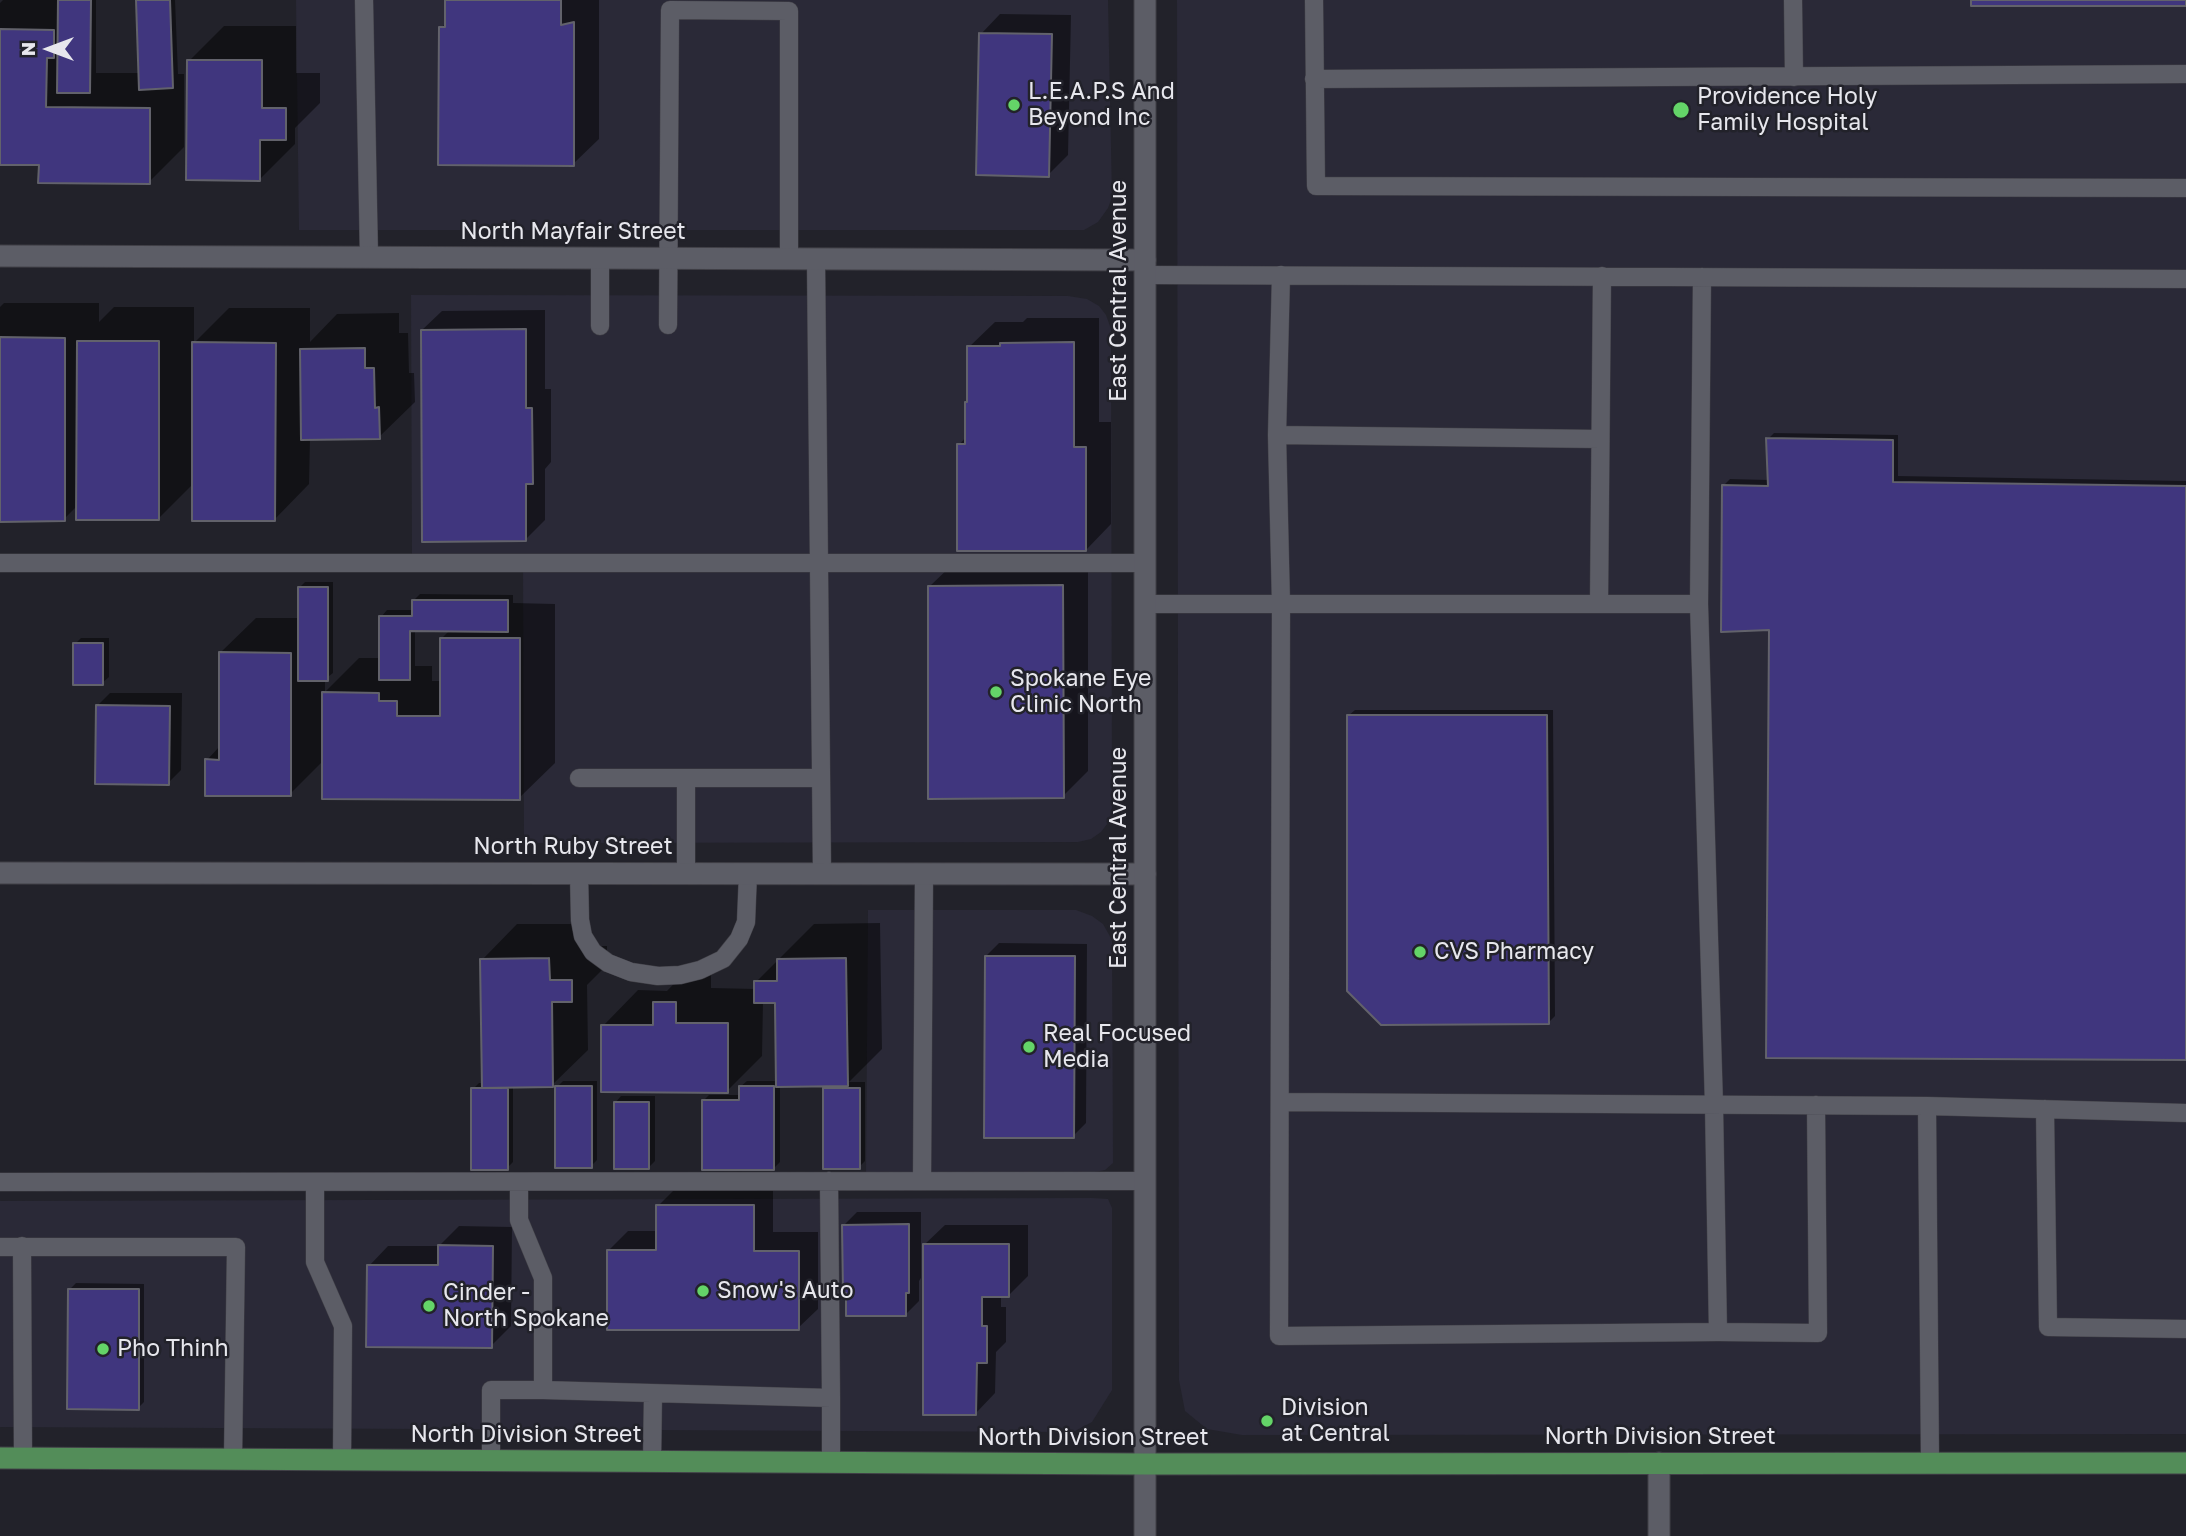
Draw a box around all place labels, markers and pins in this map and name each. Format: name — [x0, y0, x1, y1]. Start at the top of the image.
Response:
place label: L.E.A.P.S And Beyond Inc — [1028, 78, 1175, 132]
place label: Providence Holy Family Hospital — [1697, 83, 1878, 137]
marker: L.E.A.P.S And Beyond Inc — [1006, 97, 1022, 113]
marker: Providence Holy Family Hospital — [1671, 100, 1691, 120]
place label: Spokane Eye Clinic North — [1010, 665, 1151, 719]
marker: Spokane Eye Clinic North — [988, 684, 1004, 700]
place label: CVS Pharmacy — [1434, 938, 1594, 966]
marker: CVS Pharmacy — [1412, 944, 1428, 960]
place label: Real Focused Media — [1043, 1020, 1191, 1074]
marker: Real Focused Media — [1021, 1039, 1037, 1055]
place label: Snow's Auto — [717, 1277, 854, 1305]
place label: Cinder - North Spokane — [443, 1279, 609, 1333]
marker: Snow's Auto — [695, 1283, 711, 1299]
marker: Cinder - North Spokane — [421, 1298, 437, 1314]
place label: Pho Thinh — [117, 1335, 229, 1363]
marker: Pho Thinh — [95, 1341, 111, 1357]
place label: Division at Central — [1281, 1394, 1390, 1448]
marker: Division at Central — [1259, 1413, 1275, 1429]

